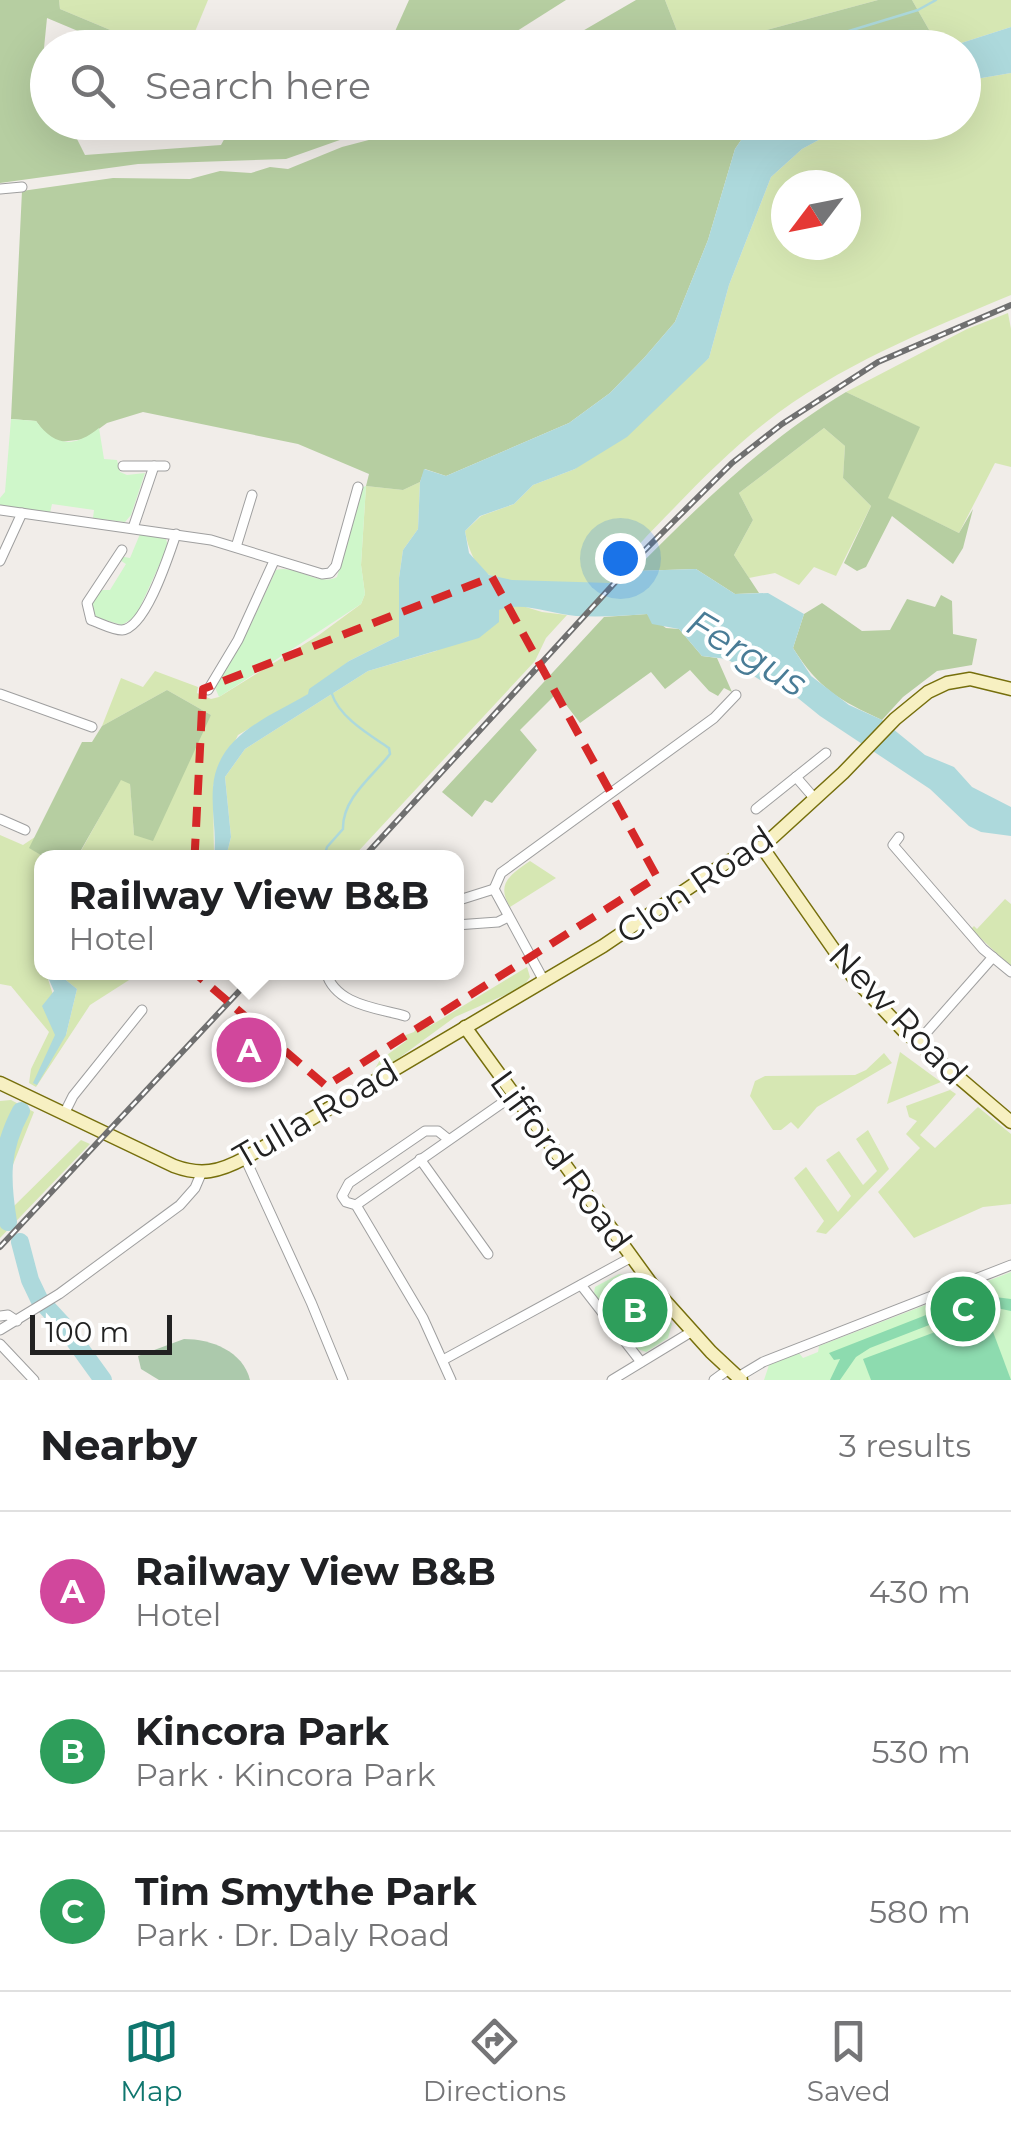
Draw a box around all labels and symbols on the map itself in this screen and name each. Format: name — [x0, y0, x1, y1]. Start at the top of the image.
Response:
north arrow — [771, 170, 861, 260]
your location — [595, 533, 646, 584]
water label: Fergus — [679, 599, 816, 707]
street label: Clon Road — [608, 816, 782, 953]
street label: New Road — [820, 934, 977, 1094]
pin: A — [216, 1012, 282, 1088]
street label: Tulla Road — [226, 1049, 406, 1178]
street label: Lifford Road — [481, 1062, 642, 1260]
pin: B — [602, 1272, 668, 1348]
pin: C — [930, 1272, 996, 1346]
scale bar — [30, 1310, 172, 1354]

